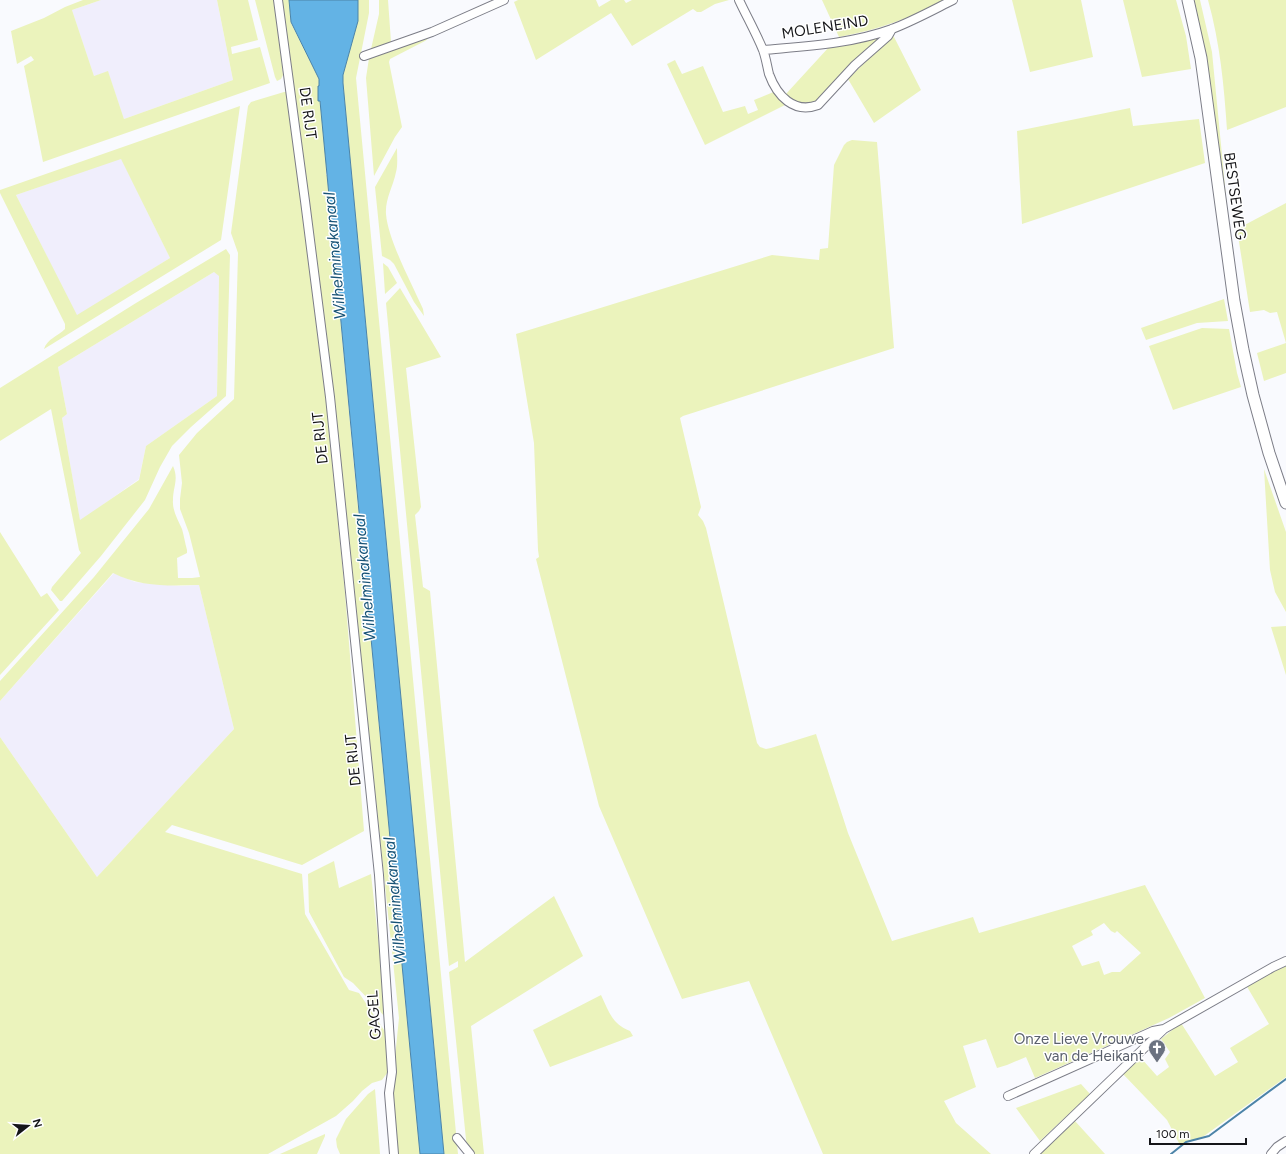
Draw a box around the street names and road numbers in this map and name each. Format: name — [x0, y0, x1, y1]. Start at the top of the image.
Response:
street label: MOLENEIND — [780, 11, 870, 43]
street label: DE RIJT — [295, 86, 321, 141]
street label: BESTSEWEG — [1220, 151, 1250, 241]
street label: DE RIJT — [308, 410, 332, 465]
street label: DE RIJT — [341, 732, 365, 787]
street label: GAGEL — [363, 990, 385, 1040]

